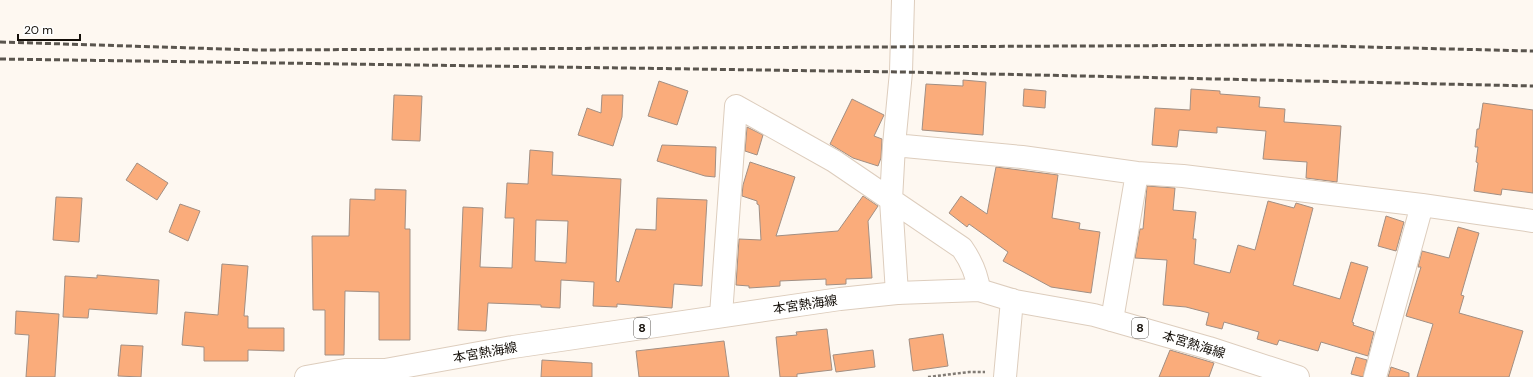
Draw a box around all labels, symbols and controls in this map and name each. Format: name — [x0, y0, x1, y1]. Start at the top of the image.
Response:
scale bar — [18, 16, 80, 42]
text: 20 m — [24, 22, 53, 38]
street label: 本宮熱海線 — [772, 292, 838, 317]
road number: 8 — [634, 318, 650, 338]
road number: 8 — [1132, 318, 1148, 338]
street label: 本宮熱海線 — [1160, 327, 1227, 362]
street label: 本宮熱海線 — [452, 338, 519, 367]

